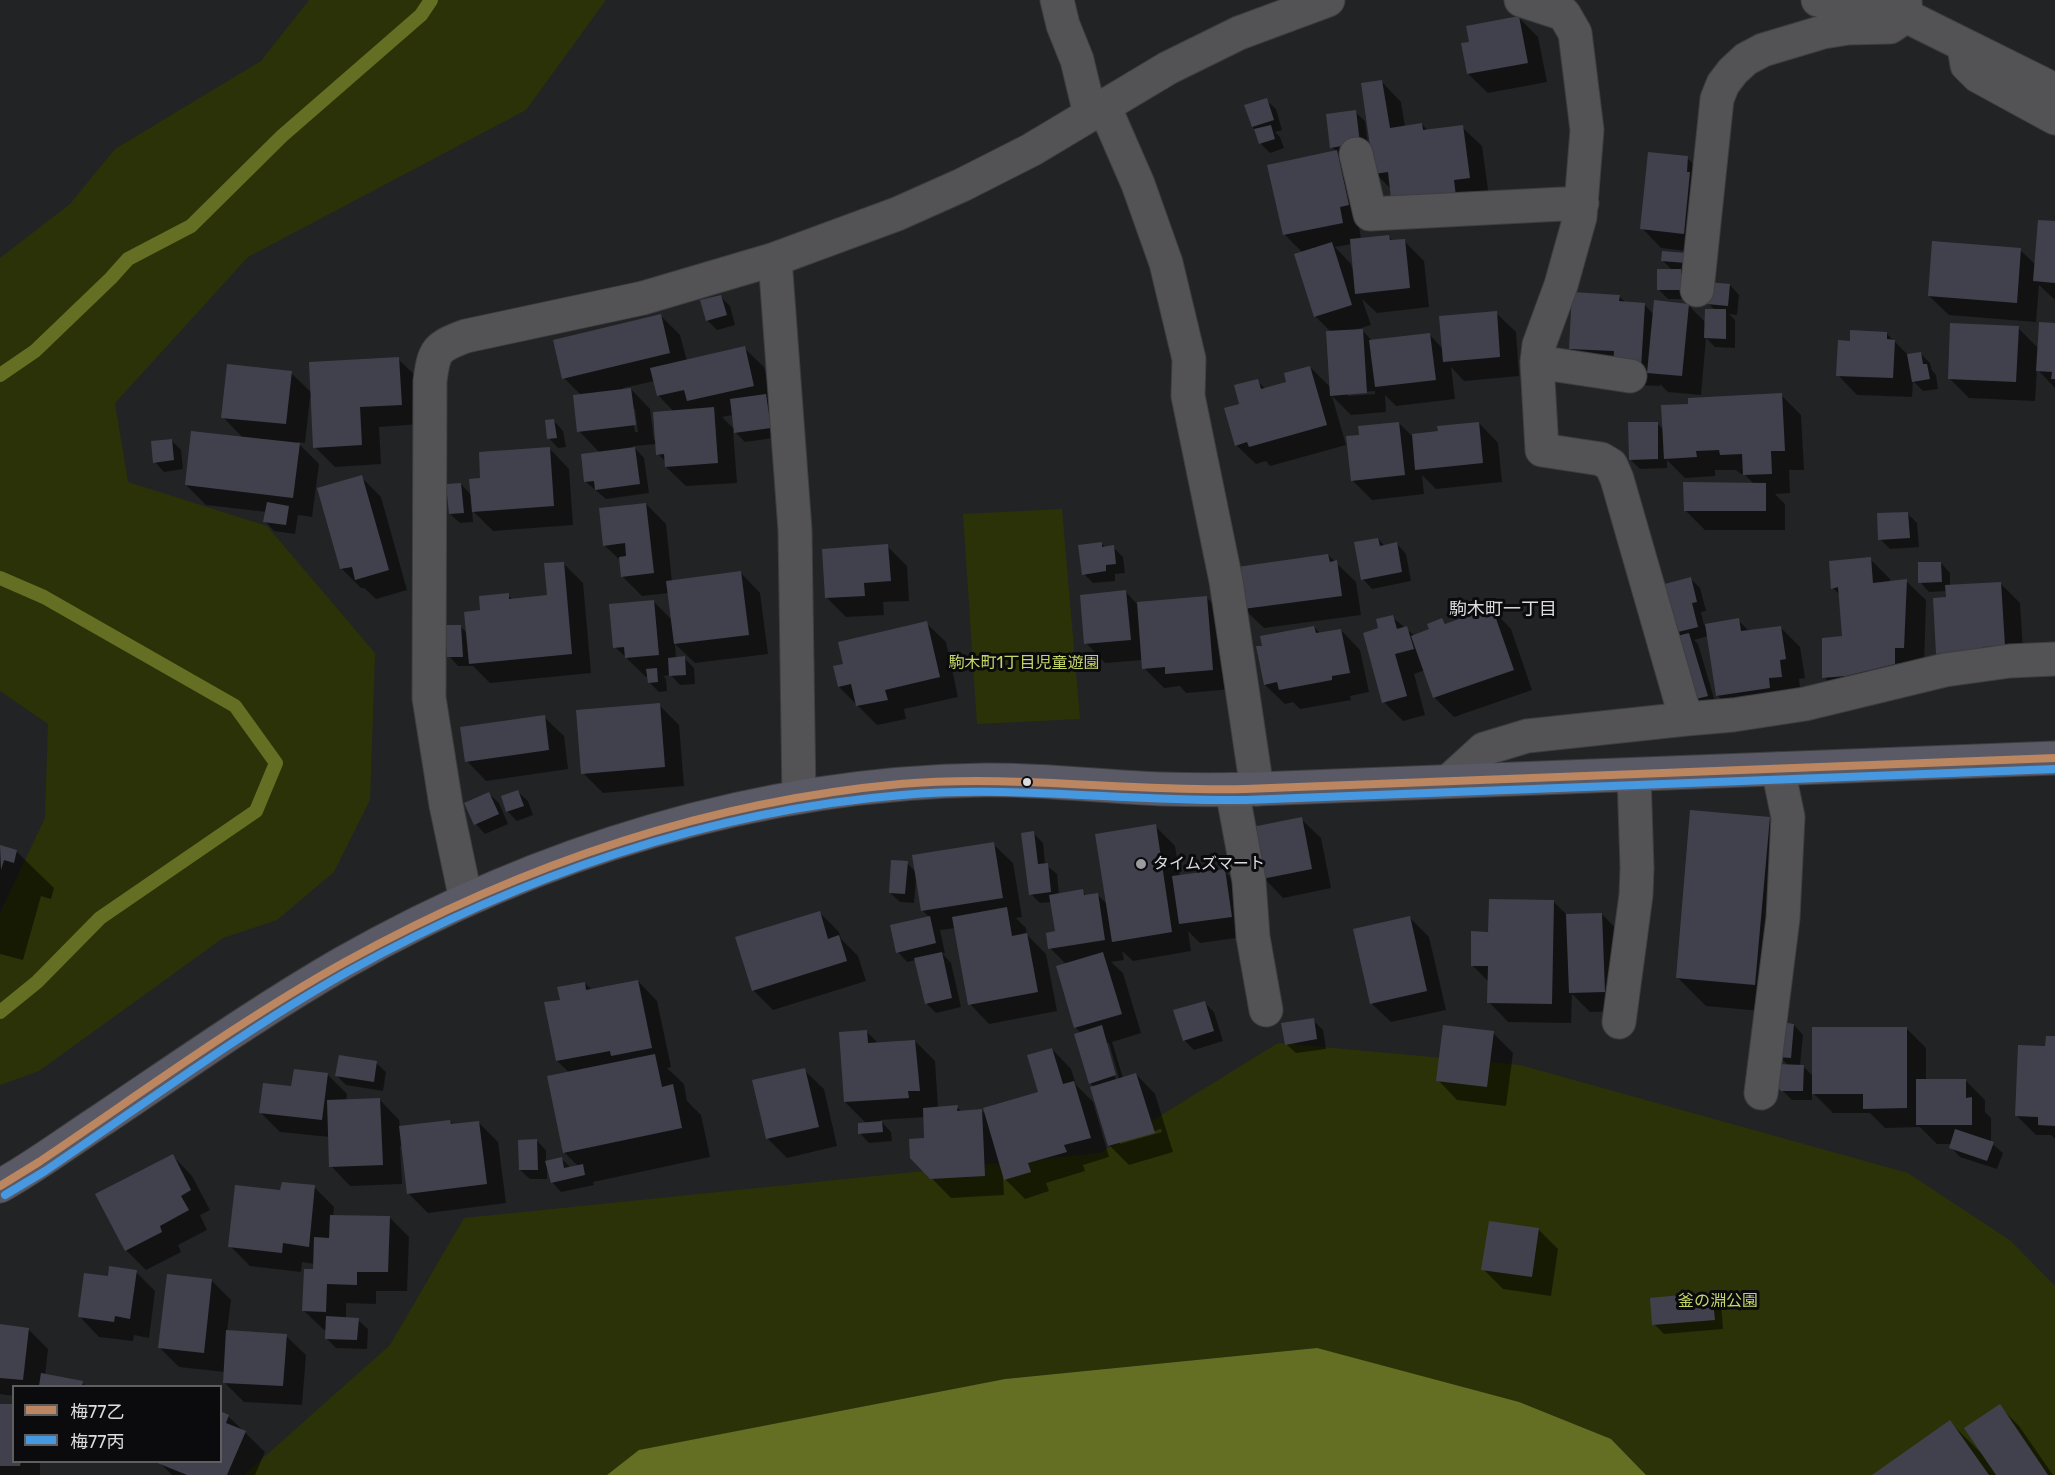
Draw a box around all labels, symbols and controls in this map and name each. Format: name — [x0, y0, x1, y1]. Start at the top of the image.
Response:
district label: 駒木町一丁目 — [1449, 599, 1557, 621]
park label: 駒木町1丁目児童遊園 — [949, 653, 1099, 673]
unlabelled marker — [1021, 776, 1033, 788]
place label: タイムズマート — [1153, 854, 1265, 874]
marker: タイムズマート — [1134, 857, 1148, 871]
park label: 釜の淵公園 — [1678, 1291, 1758, 1311]
legend — [12, 1385, 222, 1463]
text: 梅77乙 — [70, 1401, 124, 1423]
text: 梅77丙 — [70, 1431, 124, 1453]

